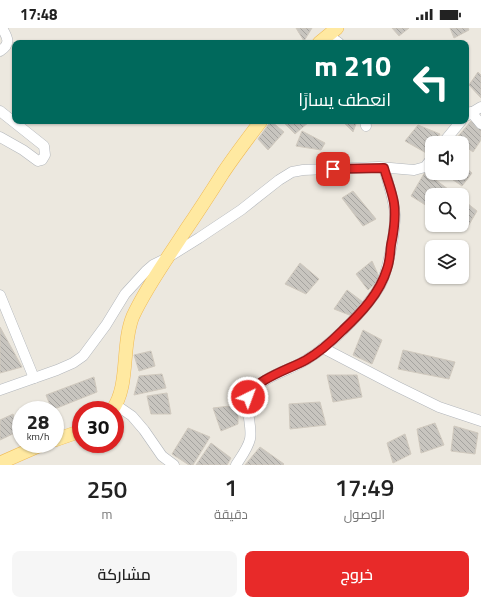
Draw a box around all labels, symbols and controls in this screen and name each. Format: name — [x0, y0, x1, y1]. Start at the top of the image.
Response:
text: 17:48 — [20, 3, 57, 26]
text: 210 m — [314, 44, 391, 87]
icon: left — [405, 56, 457, 108]
text: انعطف يسارًا — [298, 86, 391, 113]
map controls — [425, 136, 469, 284]
button: sound — [425, 136, 469, 180]
pin — [316, 152, 350, 186]
icon: arrive — [322, 158, 344, 180]
button: search — [425, 188, 469, 232]
button: layers — [425, 240, 469, 284]
position arrow — [227, 376, 269, 418]
speed limit sign: 30 — [72, 401, 124, 453]
text: 28 — [27, 406, 49, 437]
text: km/h — [27, 429, 49, 444]
text: 1 — [224, 469, 238, 505]
text: 17:49 — [335, 469, 394, 505]
text: 250 — [87, 471, 127, 507]
text: m — [102, 504, 112, 524]
text: دقيقة — [214, 504, 248, 524]
text: الوصول — [344, 504, 385, 524]
button: مشاركة — [12, 551, 237, 597]
button: خروج — [245, 551, 469, 597]

